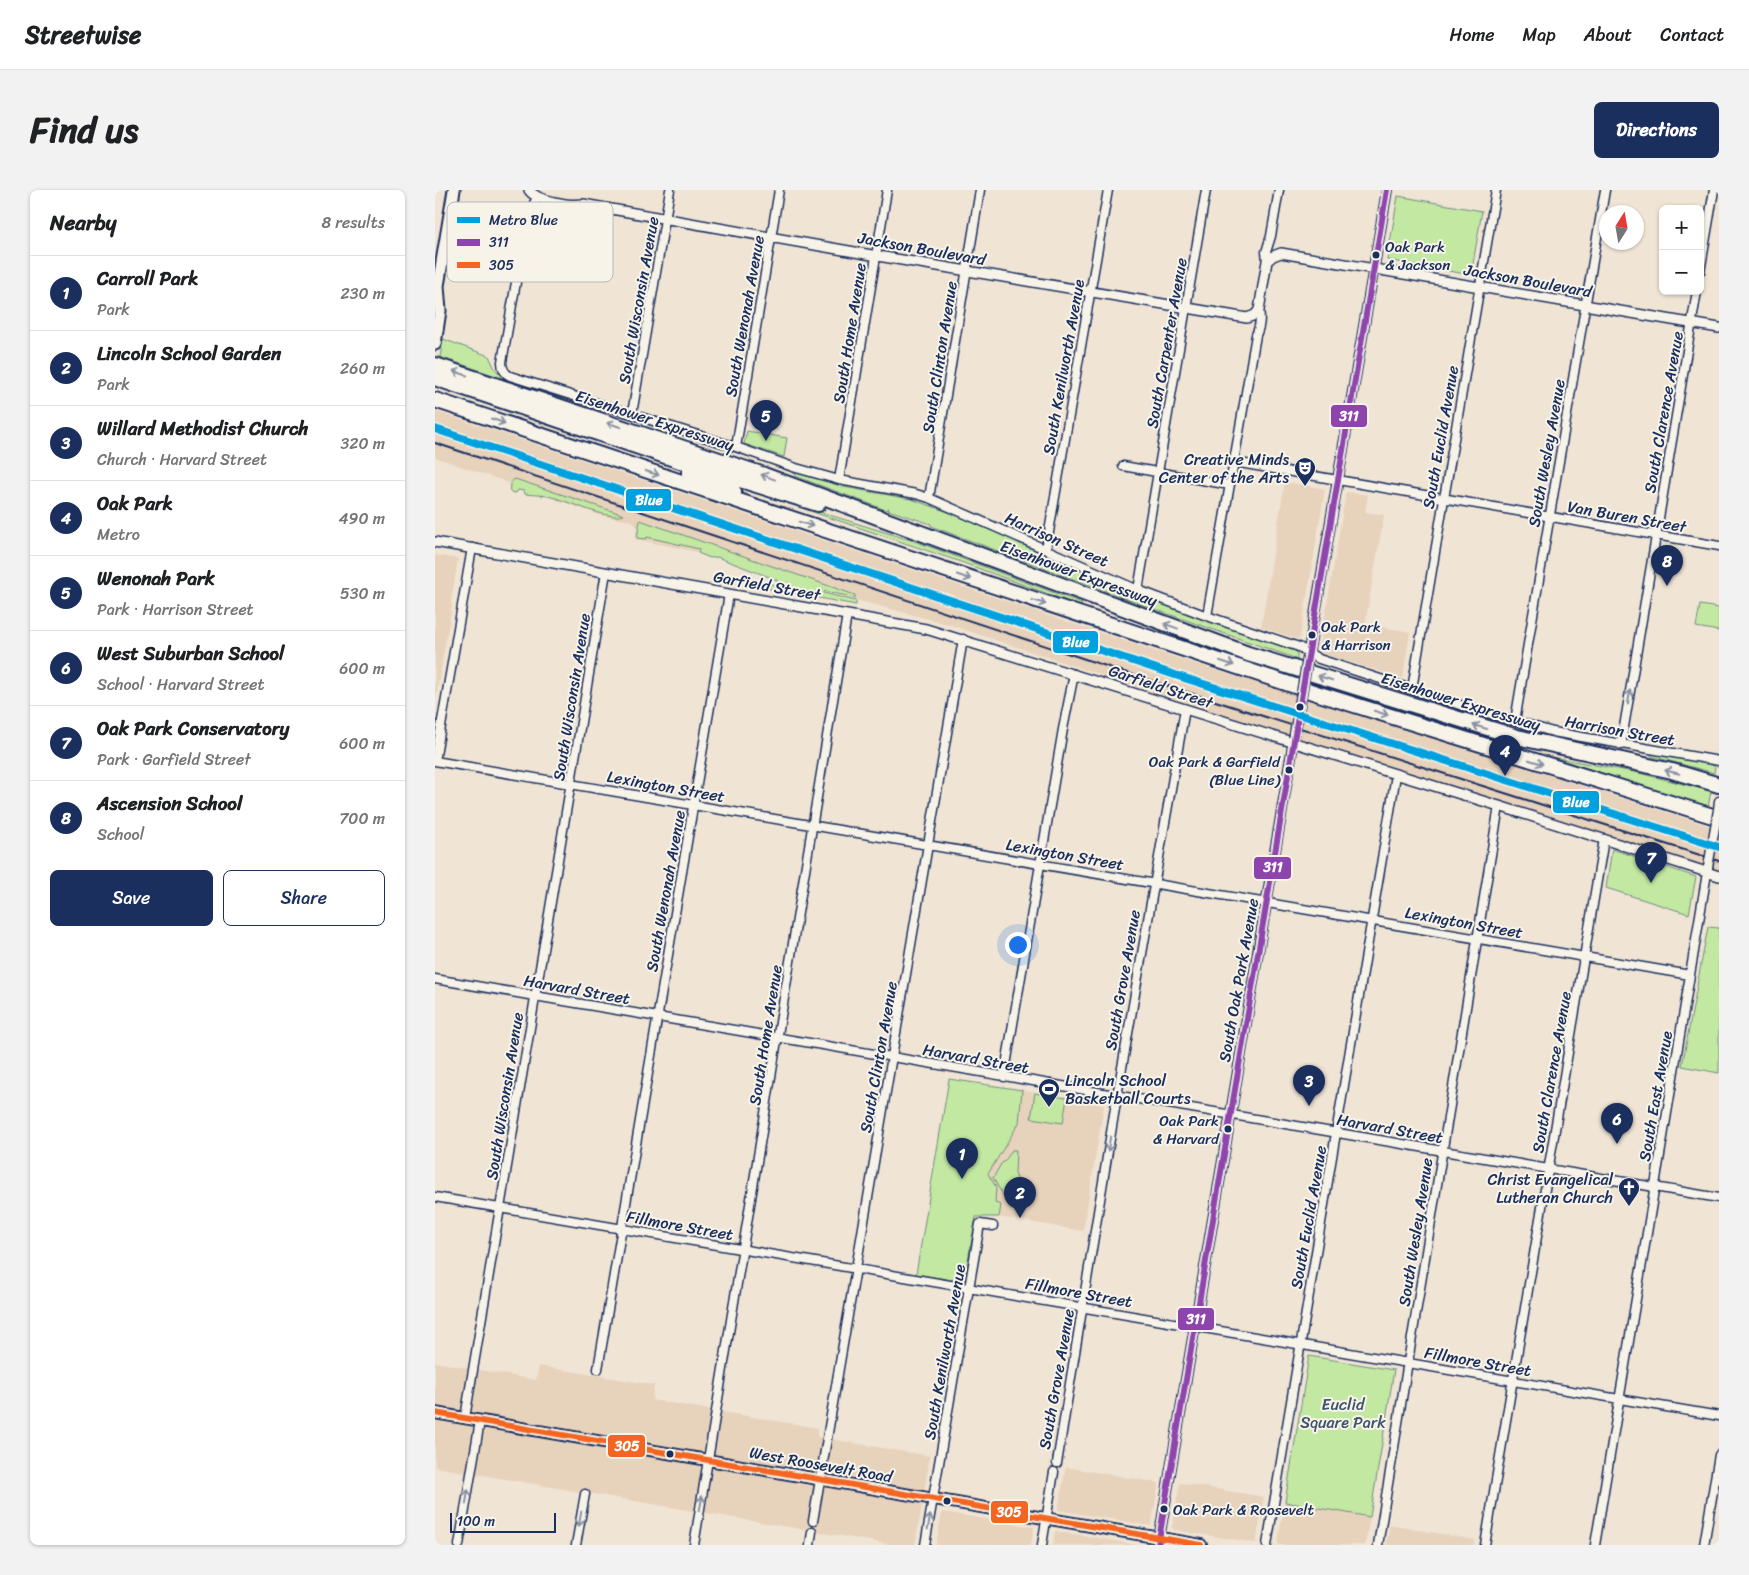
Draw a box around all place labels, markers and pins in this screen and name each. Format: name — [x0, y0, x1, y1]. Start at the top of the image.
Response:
place label: Oak Park & Jackson — [1385, 234, 1450, 278]
marker: Oak Park & Jackson — [1371, 250, 1381, 260]
pin: 5 — [750, 400, 782, 441]
place label: Creative Minds Center of the Arts — [1159, 445, 1289, 492]
theatre icon: Creative Minds Center of the Arts — [1293, 456, 1317, 487]
pin: 8 — [1651, 545, 1683, 586]
place label: Oak Park & Harrison — [1321, 614, 1391, 658]
marker: Oak Park & Harrison — [1307, 630, 1317, 640]
unlabelled marker — [1295, 702, 1305, 712]
pin: 4 — [1489, 735, 1521, 776]
place label: Oak Park & Garfield (Blue Line) — [1149, 749, 1281, 793]
marker: Oak Park & Garfield (Blue Line) — [1284, 765, 1294, 775]
pin: 7 — [1635, 842, 1667, 883]
pin: 3 — [1293, 1065, 1325, 1106]
place label: Lincoln School Basketball Courts — [1065, 1066, 1191, 1113]
sports icon: Lincoln School Basketball Courts — [1037, 1077, 1061, 1108]
pin: 6 — [1601, 1103, 1633, 1144]
place label: Oak Park & Harvard — [1153, 1108, 1220, 1152]
marker: Oak Park & Harvard — [1223, 1124, 1233, 1134]
pin: 1 — [946, 1138, 978, 1179]
place label: Christ Evangelical Lutheran Church — [1488, 1165, 1613, 1212]
church icon: Christ Evangelical Lutheran Church — [1617, 1176, 1641, 1207]
pin: 2 — [1004, 1177, 1036, 1218]
unlabelled marker — [665, 1449, 675, 1459]
unlabelled marker — [942, 1496, 952, 1506]
place label: Oak Park & Roosevelt — [1173, 1497, 1315, 1523]
marker: Oak Park & Roosevelt — [1159, 1504, 1169, 1514]

